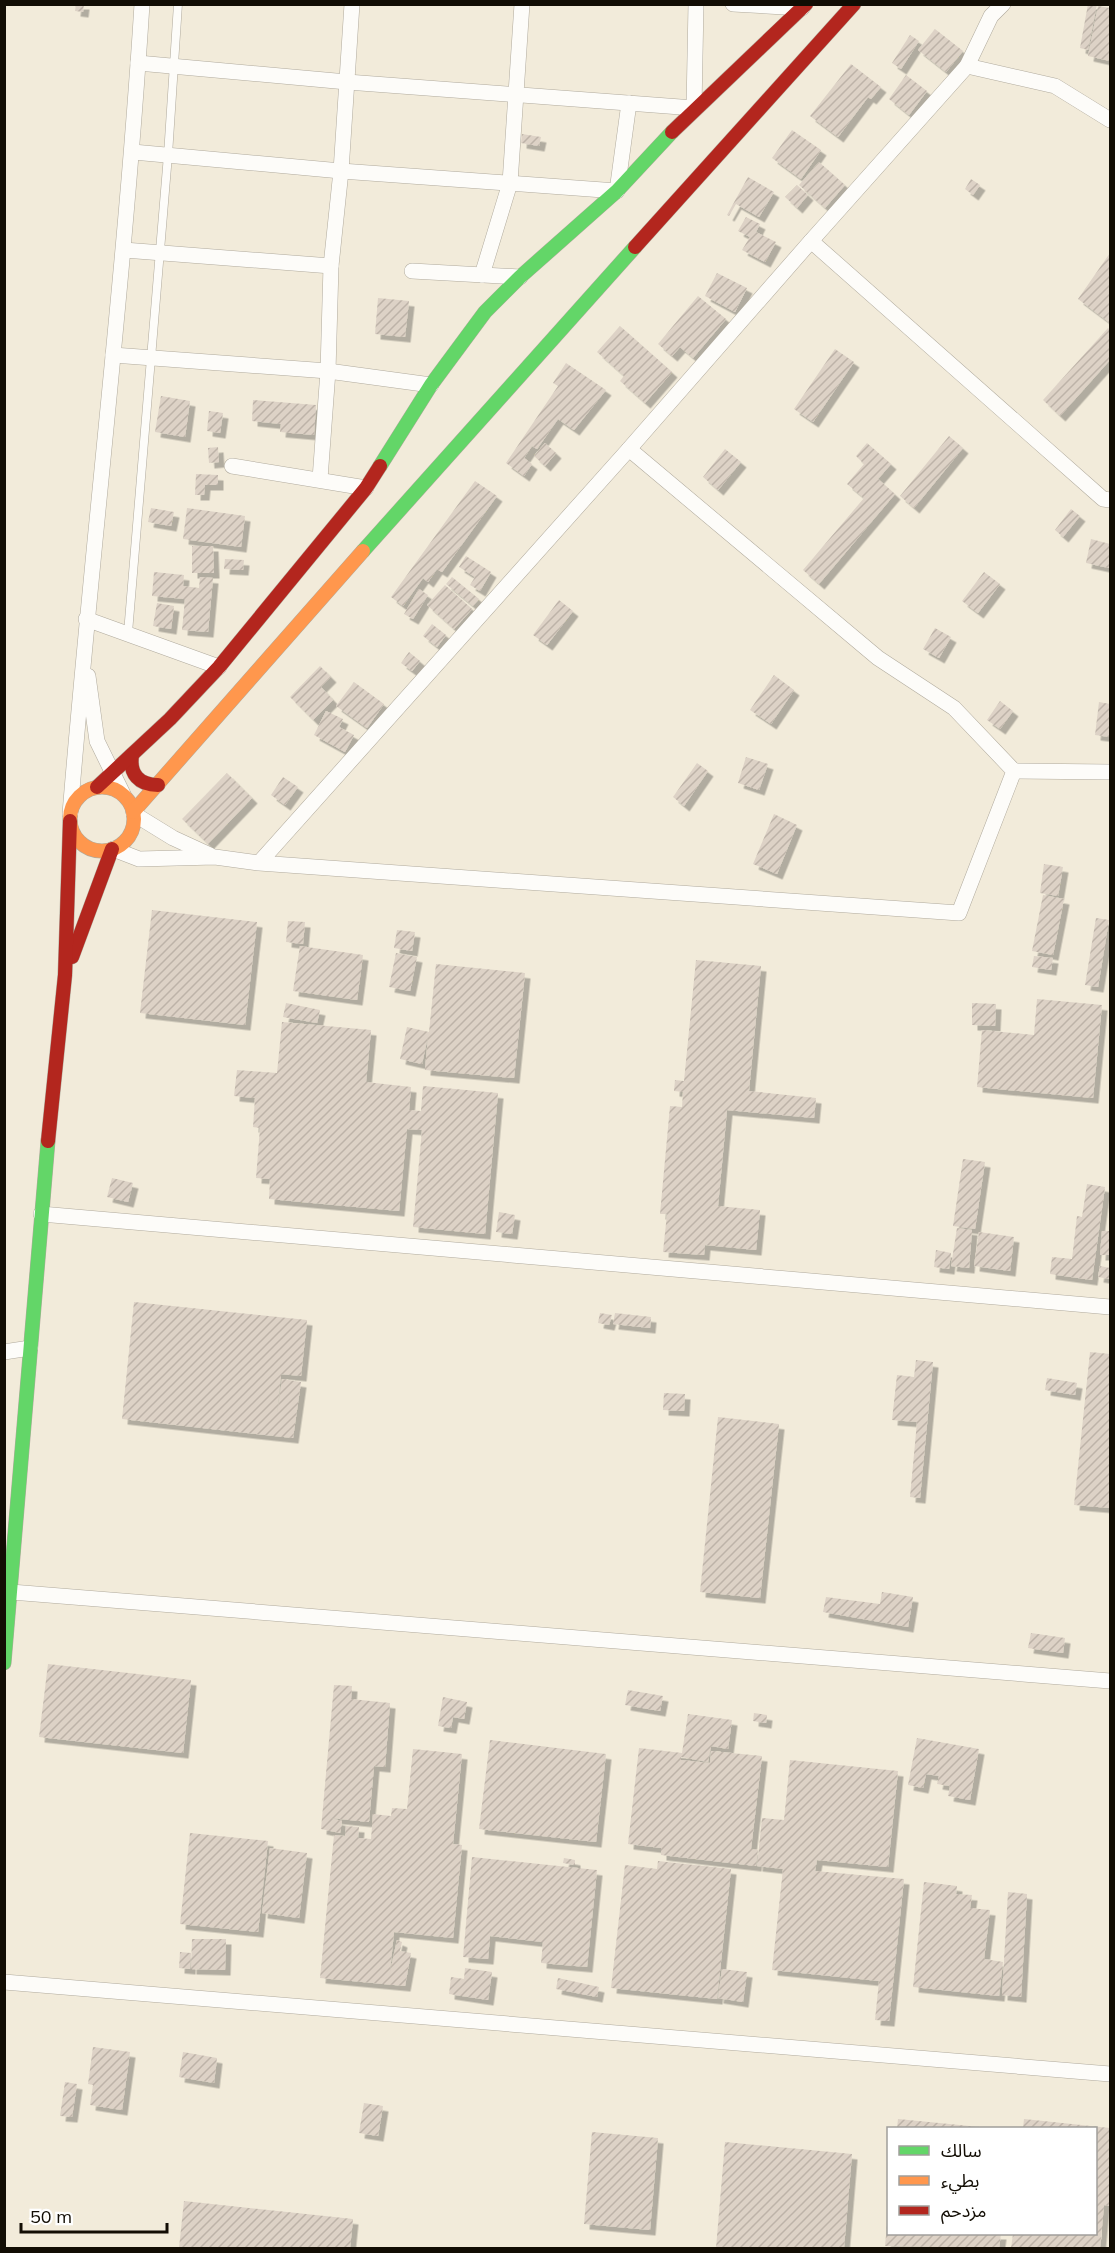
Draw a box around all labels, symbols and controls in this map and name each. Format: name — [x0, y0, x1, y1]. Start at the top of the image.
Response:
legend — [887, 2127, 1097, 2235]
text: سالك — [941, 2139, 982, 2162]
text: بطيء — [941, 2169, 979, 2194]
scale bar — [21, 2196, 166, 2234]
text: مزدحم — [941, 2199, 986, 2224]
text: 50 m — [30, 2205, 72, 2228]

